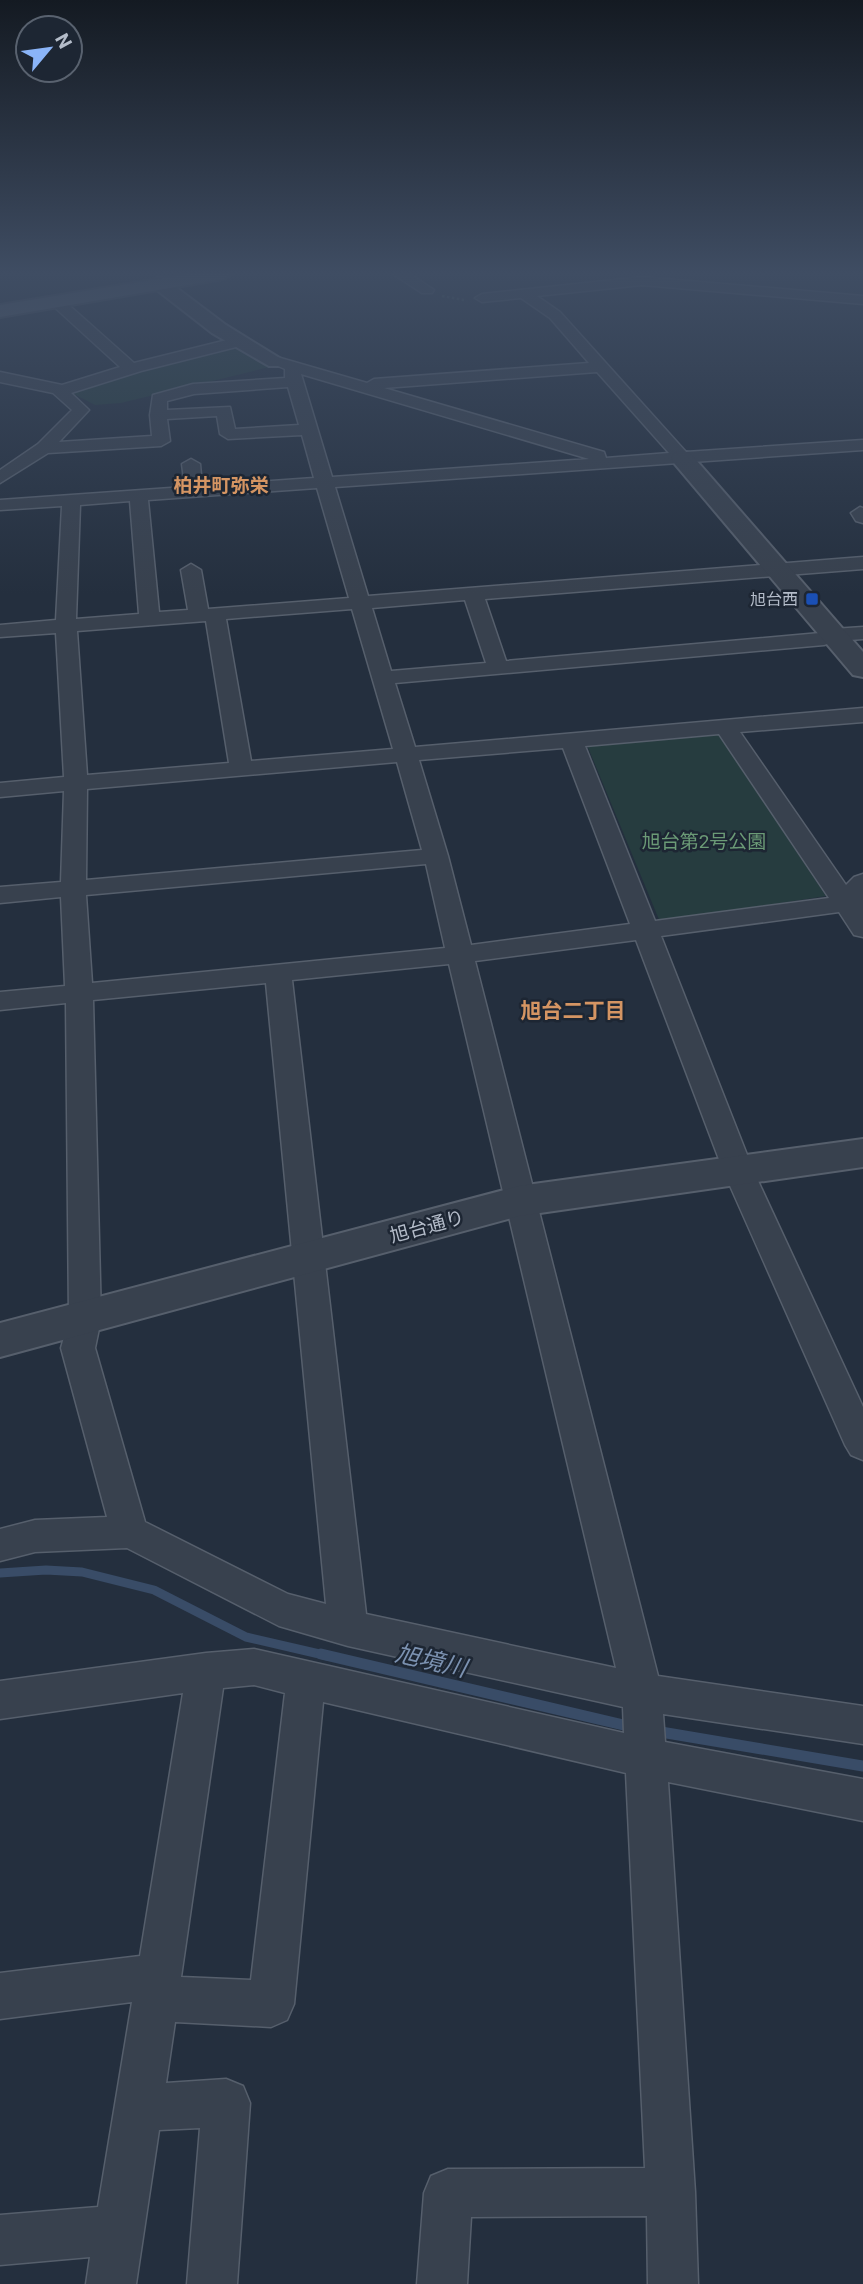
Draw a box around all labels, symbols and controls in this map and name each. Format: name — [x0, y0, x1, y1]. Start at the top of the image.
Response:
north arrow — [14, 14, 84, 84]
text: N — [50, 30, 77, 52]
district label: 柏井町弥栄 — [173, 474, 269, 497]
place label: 旭台西 — [750, 590, 798, 609]
marker: 旭台西 — [804, 591, 820, 607]
park label: 旭台第2号公園 — [642, 830, 766, 853]
district label: 旭台二丁目 — [521, 999, 626, 1023]
street label: 旭台通り — [387, 1206, 467, 1247]
water label: 旭境川 — [393, 1639, 472, 1683]

